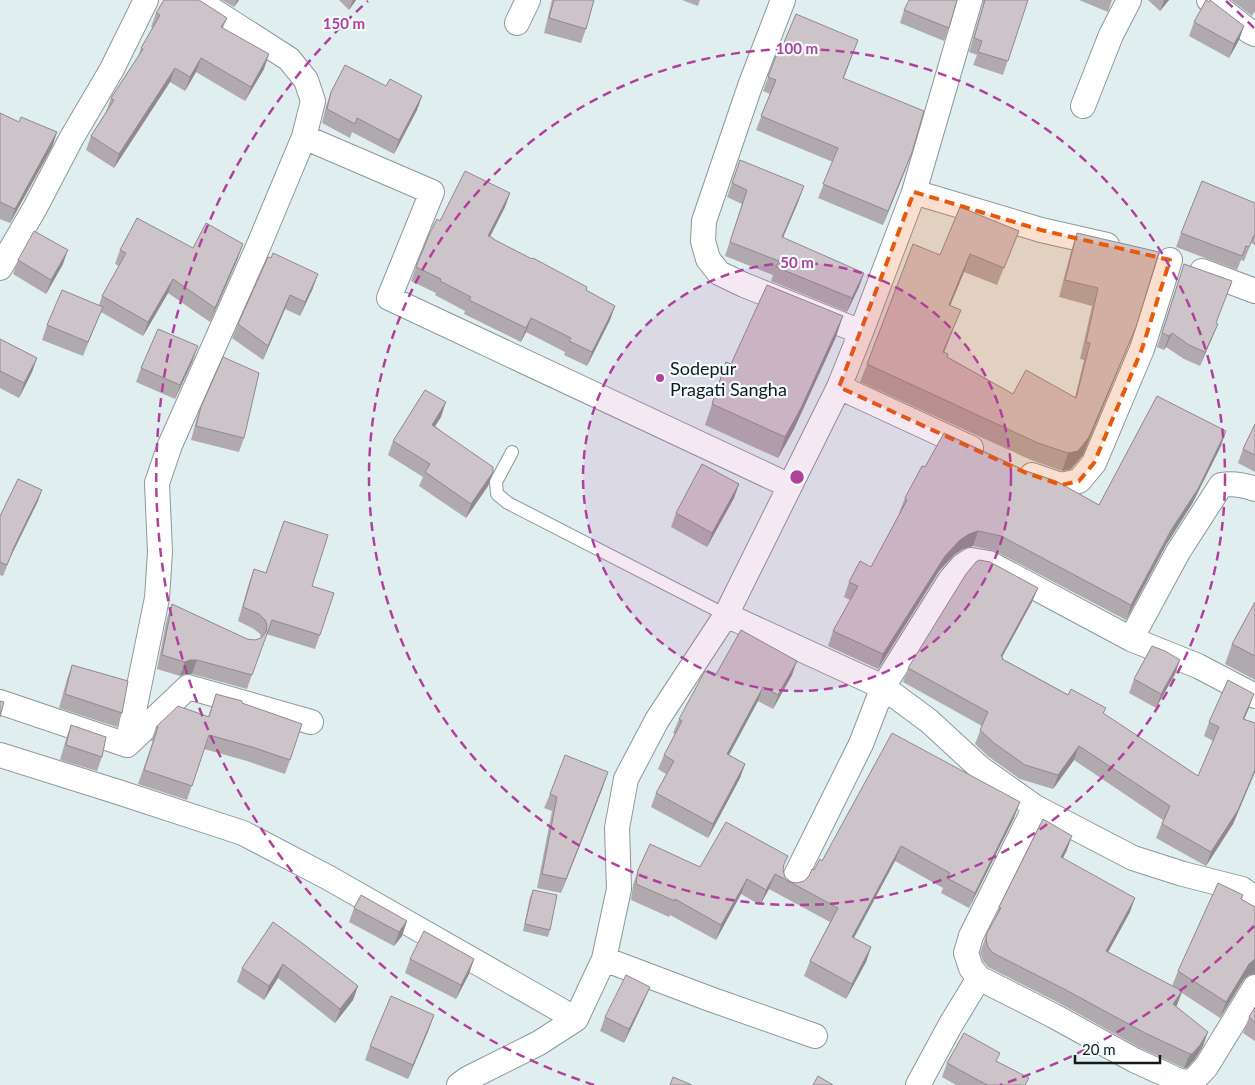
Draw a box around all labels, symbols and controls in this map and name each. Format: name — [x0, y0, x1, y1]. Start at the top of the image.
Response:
text: 150 m — [323, 14, 365, 32]
text: 100 m — [776, 39, 818, 57]
text: 50 m — [780, 253, 814, 271]
place label: Sodepur Pragati Sangha — [670, 357, 787, 400]
marker: Sodepur Pragati Sangha — [654, 372, 666, 384]
centre of rings — [788, 468, 806, 486]
scale bar — [1075, 1032, 1160, 1064]
text: 20 m — [1082, 1040, 1116, 1058]

